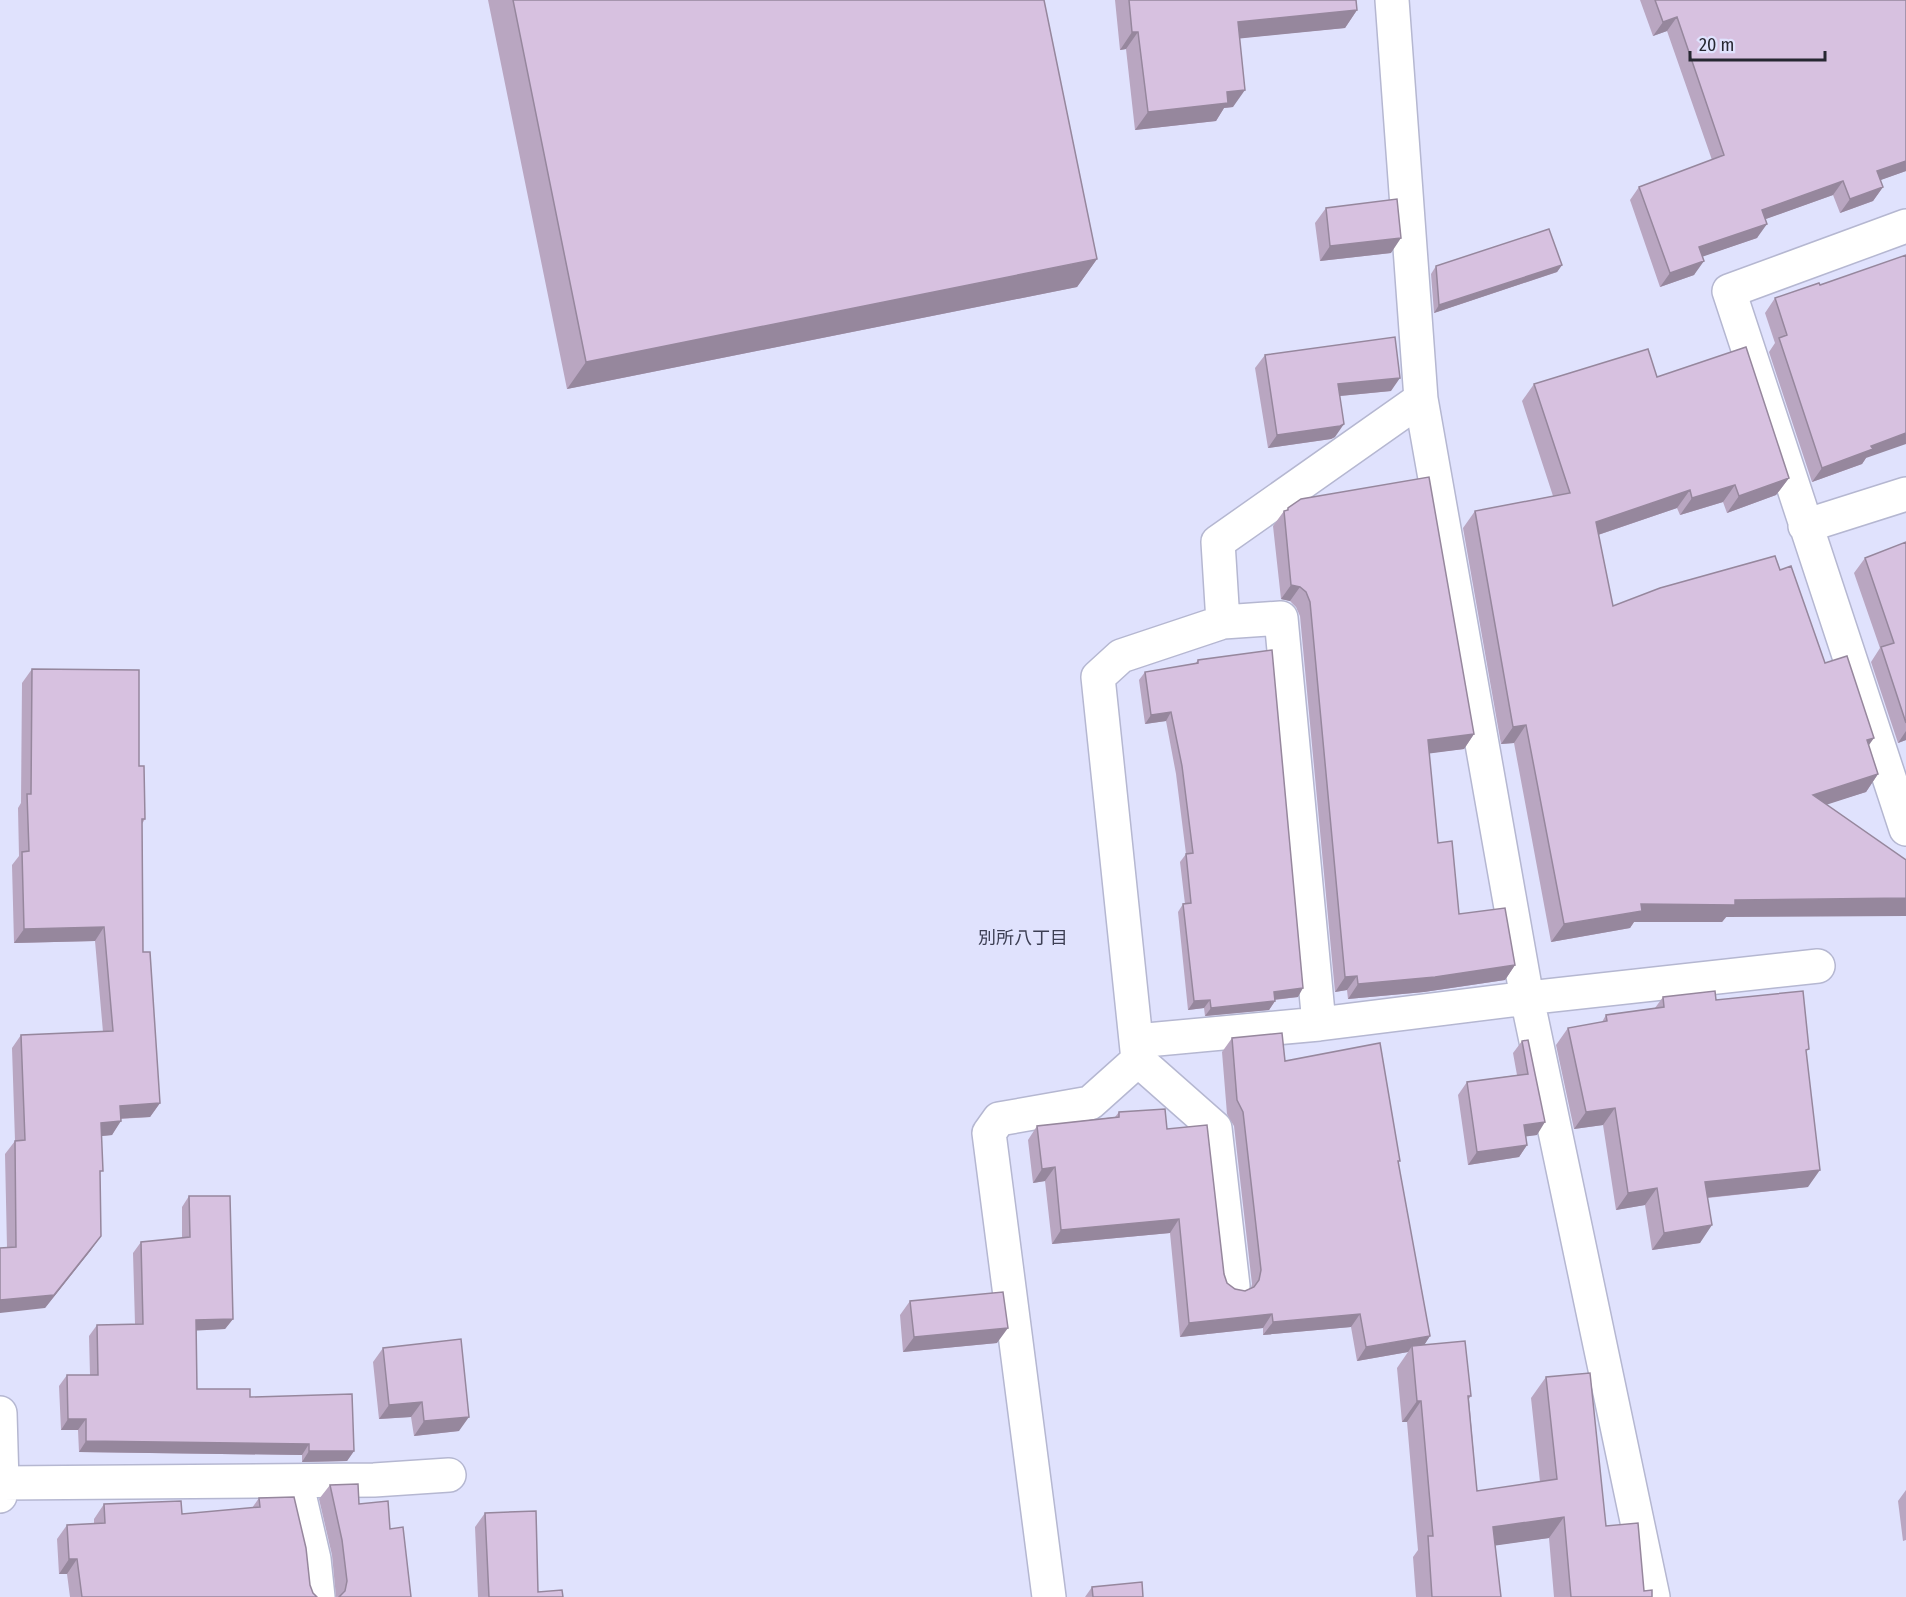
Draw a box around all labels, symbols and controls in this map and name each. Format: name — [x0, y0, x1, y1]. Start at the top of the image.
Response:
scale bar — [1690, 24, 1825, 62]
text: 20 m — [1699, 34, 1734, 56]
district label: 別所八丁目 — [978, 927, 1068, 949]

